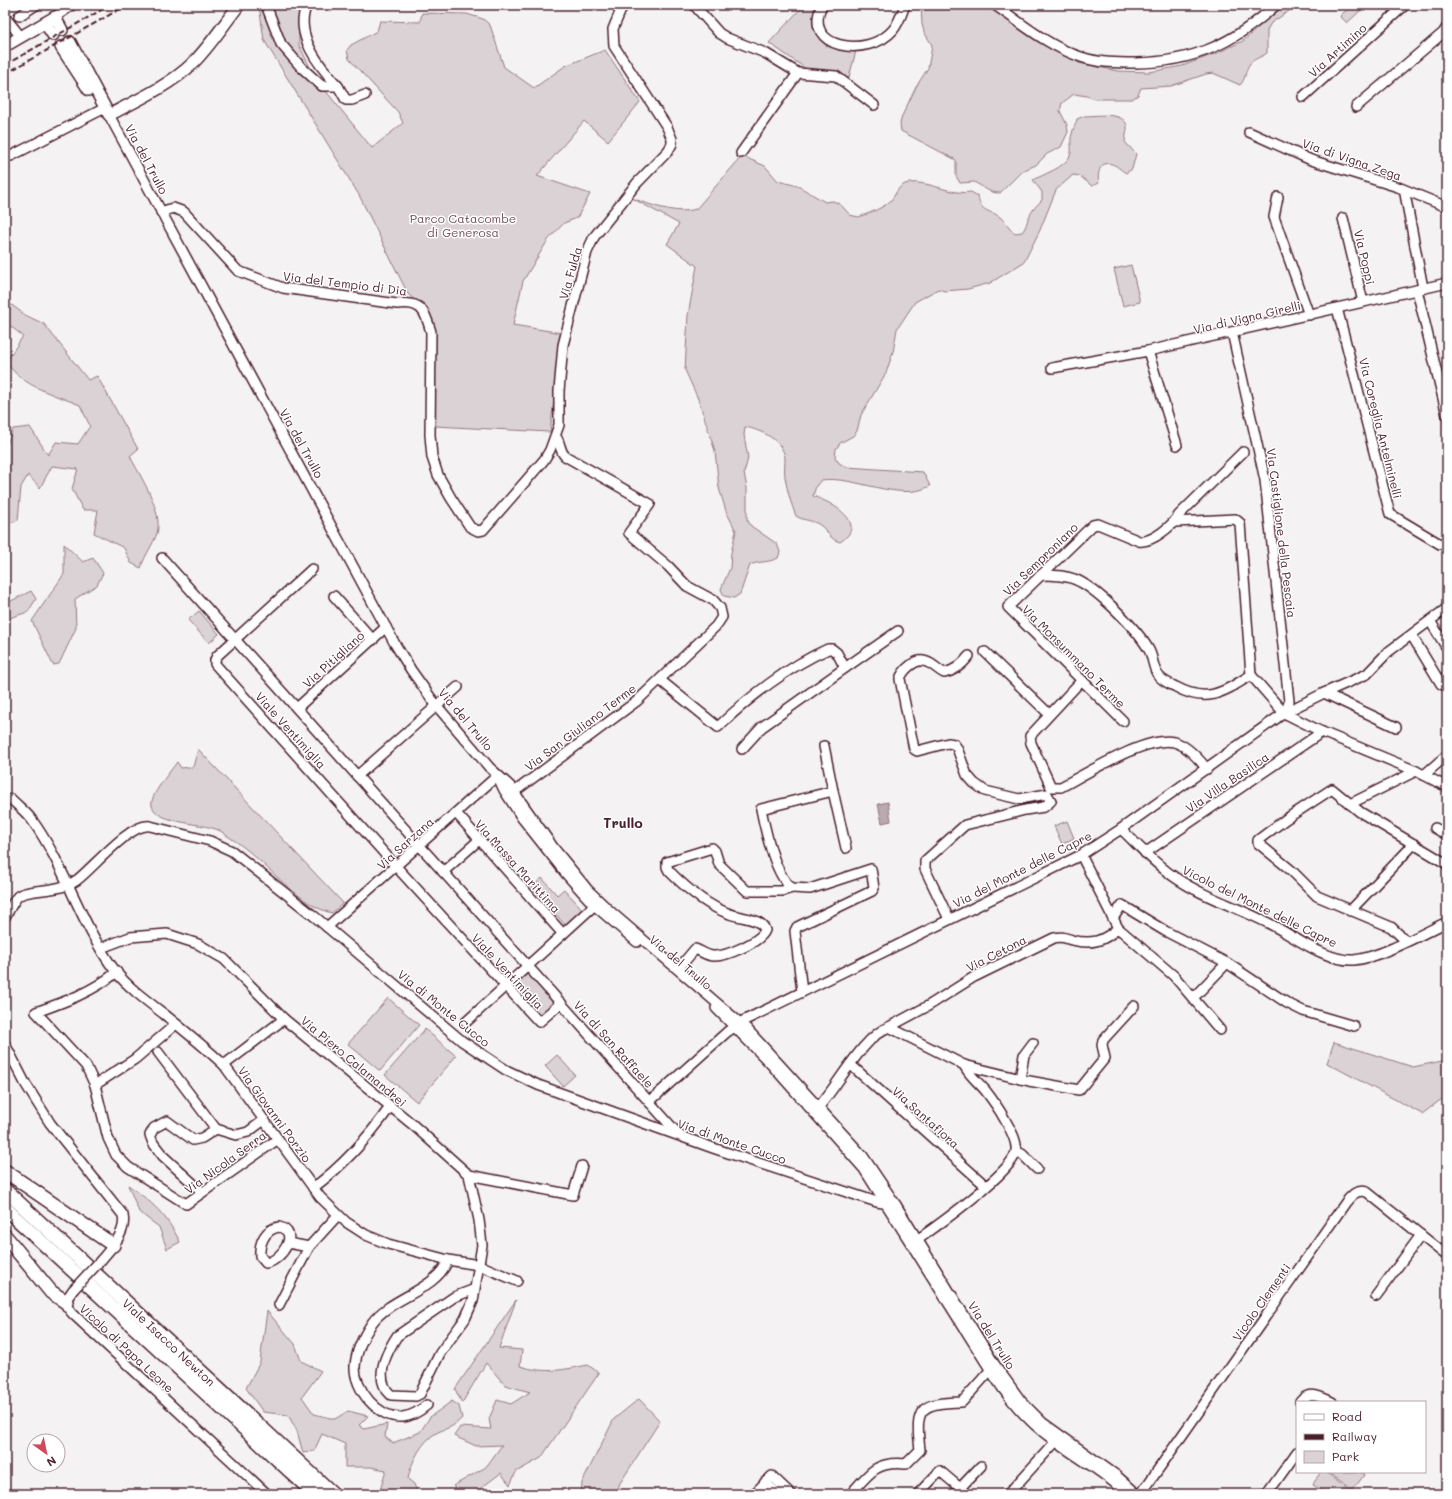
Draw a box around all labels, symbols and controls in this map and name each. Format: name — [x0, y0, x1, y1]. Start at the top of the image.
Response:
street label: Via Artimino — [1305, 20, 1369, 80]
street label: Via del Trullo — [122, 121, 172, 197]
street label: Via di Vigna Zega — [1300, 134, 1404, 184]
park label: Parco Catacombe di Generosa — [410, 210, 516, 240]
street label: Via Poppi — [1351, 228, 1379, 286]
street label: Via Fulda — [555, 245, 585, 301]
street label: Via del Tempio di Dia — [282, 267, 408, 299]
street label: Via di Vigna Girelli — [1192, 297, 1302, 337]
street label: Via Coreglia Antelminelli — [1356, 356, 1406, 500]
street label: Via del Trullo — [276, 405, 328, 481]
street label: Via Castiglione della Pescaia — [1264, 447, 1300, 619]
street label: Via Semproniano — [999, 519, 1081, 599]
street label: Via Monsummano Terme — [1019, 601, 1129, 711]
street label: Via Pitigliano — [299, 627, 367, 691]
street label: Via San Giuliano Terme — [521, 680, 639, 774]
street label: Via del Trullo — [435, 684, 497, 754]
street label: Viale Ventimiglia — [252, 688, 330, 772]
street label: Via Villa Basilica — [1182, 748, 1272, 816]
street label: Via Sarzana — [373, 813, 437, 873]
district label: Trullo — [603, 813, 643, 832]
street label: Via Massa Marittima — [472, 816, 564, 916]
street label: Via del Monte delle Capre — [950, 827, 1094, 911]
street label: Vicolo del Monte delle Capre — [1180, 861, 1340, 951]
street label: Viale Ventimiglia — [469, 930, 547, 1012]
street label: Via del Trullo — [646, 931, 716, 993]
street label: Via Cetona — [963, 931, 1029, 975]
street label: Via di Monte Cucco — [395, 966, 493, 1050]
street label: Via di San Raffaele — [570, 997, 658, 1091]
street label: Via Piero Calamandrei — [298, 1012, 410, 1110]
street label: Via Giovanni Porzio — [235, 1063, 315, 1165]
street label: Via Santafiora — [889, 1083, 963, 1151]
street label: Via di Monte Cucco — [675, 1115, 789, 1167]
street label: Via Nicola Serra — [181, 1127, 269, 1197]
street label: Vicolo Clementi — [1228, 1260, 1294, 1344]
street label: Viale Isacco Newton — [119, 1295, 219, 1389]
street label: Via del Trullo — [965, 1298, 1019, 1372]
street label: Vicolo di Papa Leone — [77, 1300, 177, 1396]
legend — [1296, 1401, 1426, 1473]
text: Road — [1332, 1408, 1362, 1424]
text: Railway — [1332, 1428, 1377, 1444]
north arrow — [26, 1433, 66, 1473]
text: Park — [1332, 1448, 1359, 1464]
text: N — [44, 1453, 59, 1470]

